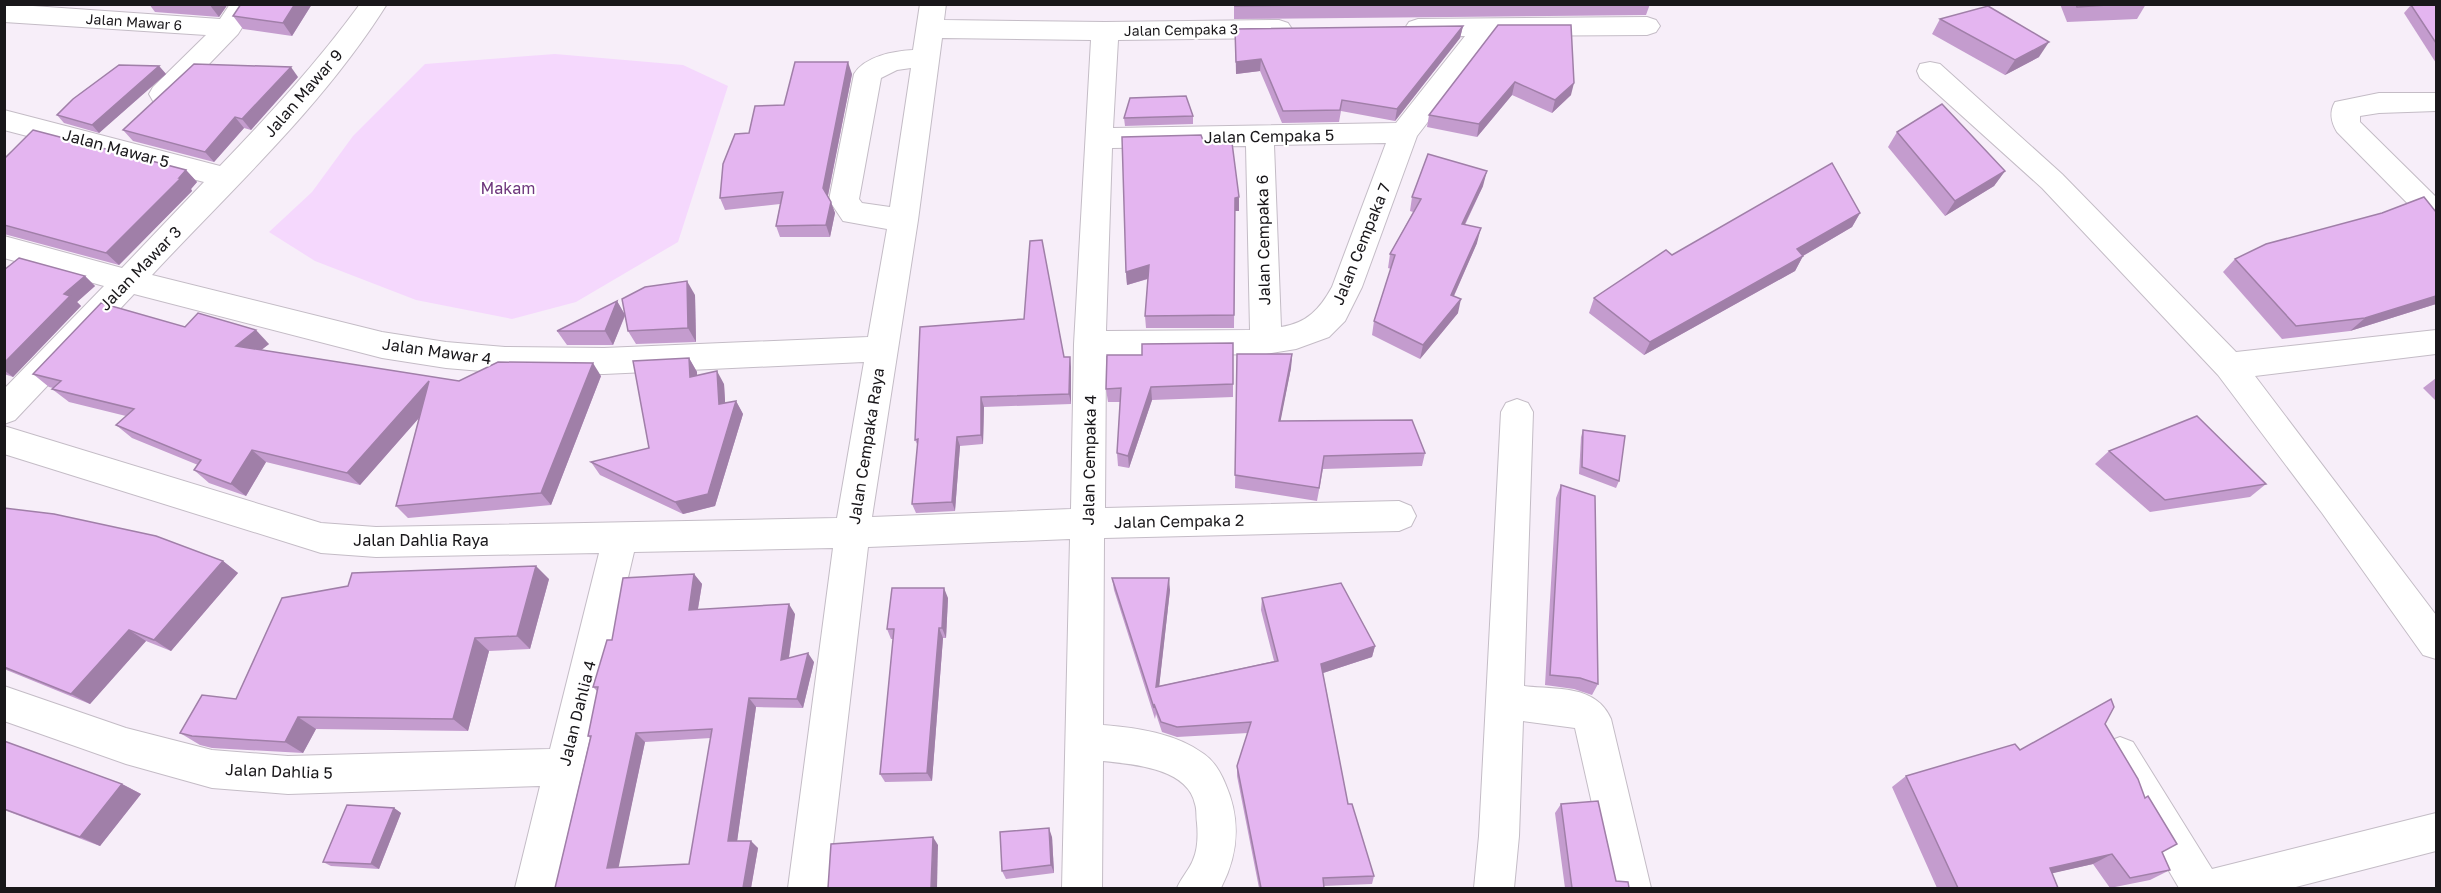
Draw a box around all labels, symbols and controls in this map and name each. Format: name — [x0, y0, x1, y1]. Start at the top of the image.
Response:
street label: Jalan Mawar 6 — [85, 10, 183, 33]
street label: Jalan Cempaka 3 — [1124, 20, 1238, 39]
street label: Jalan Mawar 9 — [259, 45, 347, 141]
street label: Jalan Mawar 5 — [60, 124, 172, 172]
street label: Jalan Cempaka 5 — [1204, 125, 1334, 147]
street label: Jalan Cempaka 6 — [1252, 174, 1274, 306]
park label: Makam — [481, 178, 535, 198]
street label: Jalan Cempaka 7 — [1327, 180, 1395, 308]
street label: Jalan Mawar 3 — [95, 222, 185, 314]
street label: Jalan Mawar 4 — [381, 333, 493, 369]
street label: Jalan Cempaka Raya — [844, 366, 888, 526]
street label: Jalan Cempaka 4 — [1078, 394, 1100, 526]
street label: Jalan Cempaka 2 — [1114, 510, 1244, 532]
street label: Jalan Dahlia Raya — [353, 530, 489, 550]
street label: Jalan Dahlia 4 — [554, 658, 600, 768]
street label: Jalan Dahlia 5 — [225, 759, 333, 783]

